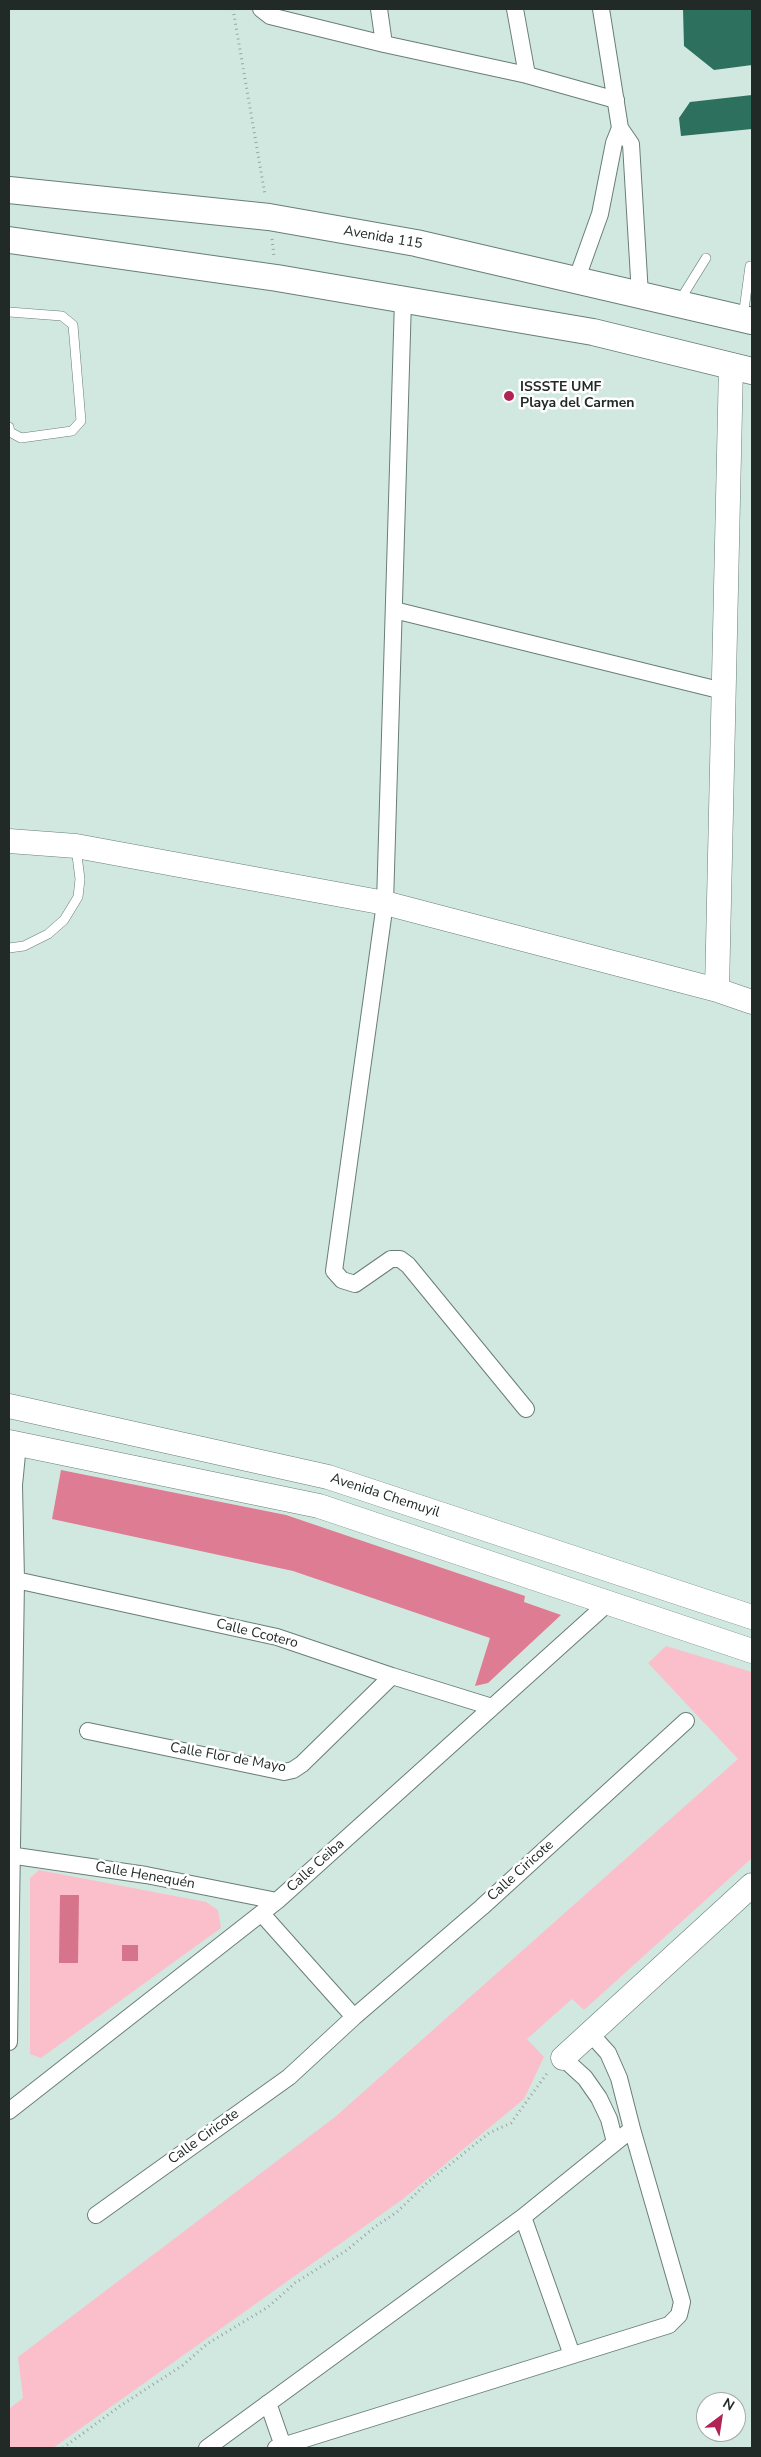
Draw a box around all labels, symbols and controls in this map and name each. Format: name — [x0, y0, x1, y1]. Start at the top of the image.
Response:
street label: Avenida 115 — [342, 223, 424, 253]
place label: ISSSTE UMF Playa del Carmen — [520, 380, 635, 412]
marker: ISSSTE UMF Playa del Carmen — [502, 389, 516, 403]
street label: Avenida Chemuyil — [328, 1470, 442, 1522]
street label: Calle Ccotero — [214, 1616, 300, 1652]
street label: Calle Flor de Mayo — [169, 1740, 287, 1776]
street label: Calle Ceiba — [284, 1836, 348, 1896]
street label: Calle Ciricote — [484, 1837, 558, 1905]
street label: Calle Henequén — [94, 1859, 196, 1893]
street label: Calle Ciricote — [165, 2106, 243, 2168]
north arrow — [696, 2392, 746, 2442]
text: N — [719, 2394, 738, 2415]

